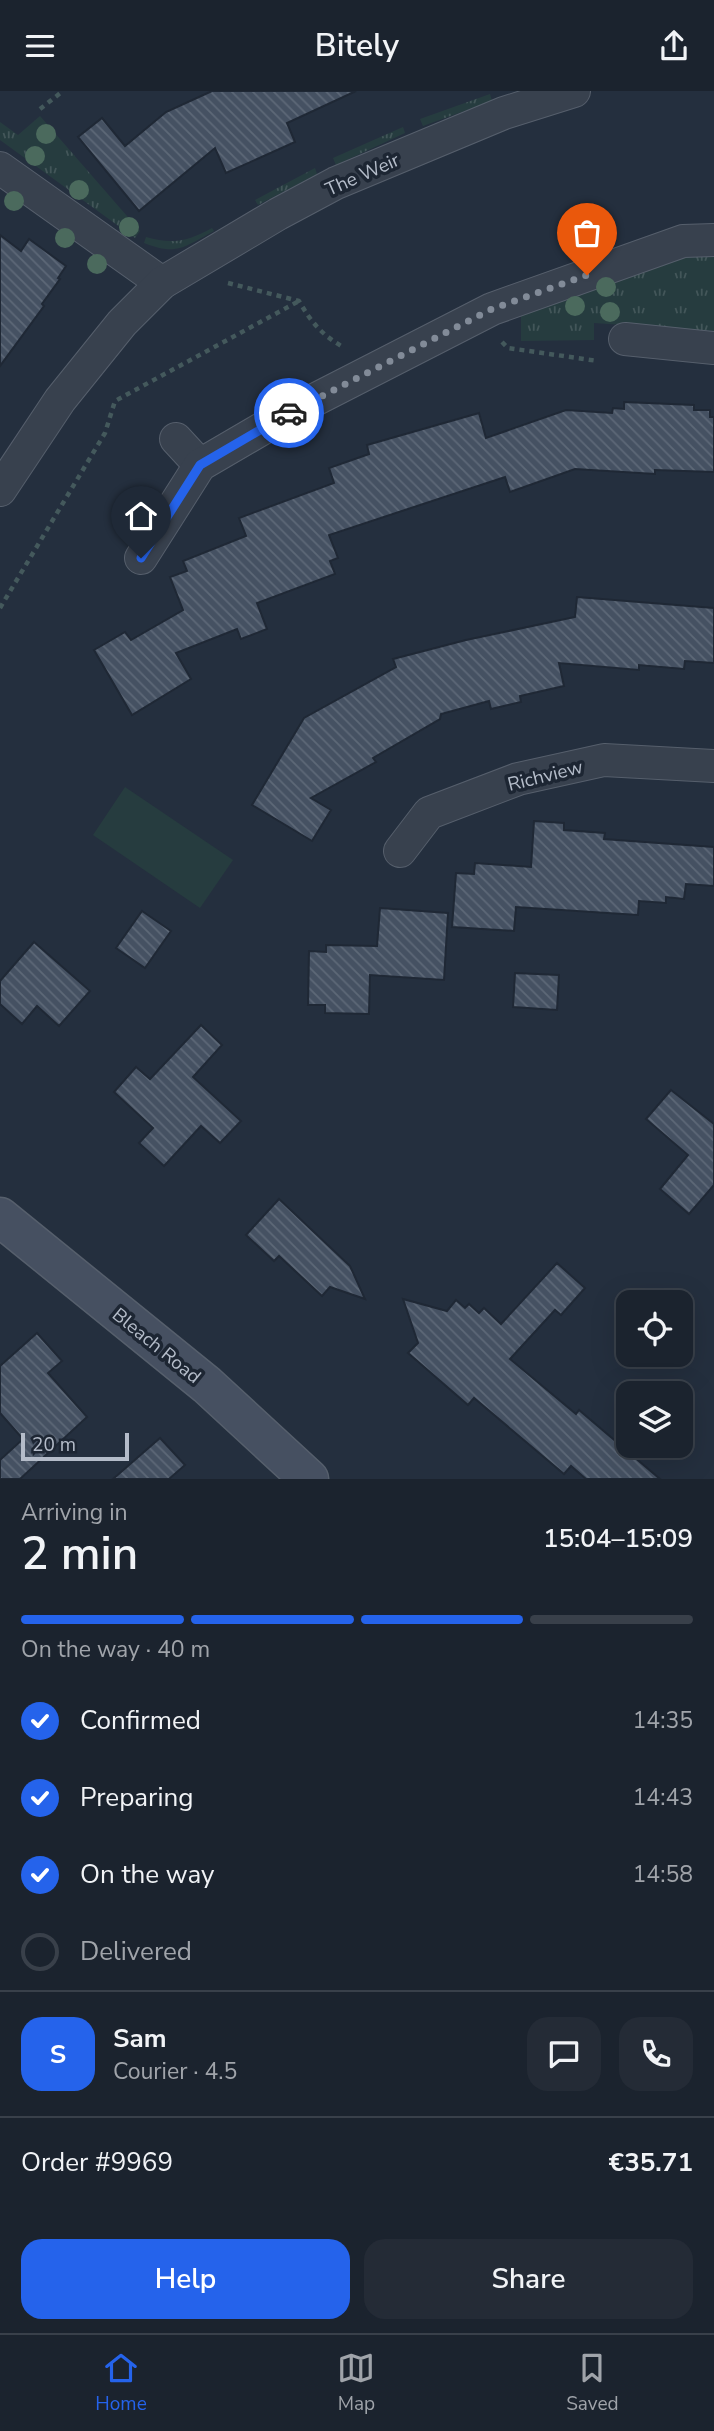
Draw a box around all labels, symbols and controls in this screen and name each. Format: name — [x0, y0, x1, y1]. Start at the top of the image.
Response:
text: Bitely — [315, 24, 399, 67]
icon: menu — [21, 27, 59, 65]
icon: share — [655, 27, 693, 65]
street label: The Weir — [321, 147, 404, 203]
pin — [557, 203, 617, 275]
icon: bag — [568, 214, 606, 252]
courier — [254, 378, 324, 448]
icon: car — [270, 394, 308, 432]
pin — [111, 486, 171, 558]
icon: home — [122, 497, 160, 535]
street label: Richview — [505, 754, 586, 798]
map controls — [616, 1290, 693, 1458]
button: locate — [616, 1290, 693, 1367]
street label: Bleach Road — [107, 1302, 206, 1390]
button: layers — [616, 1381, 693, 1458]
scale bar — [21, 1430, 130, 1462]
text: 20 m — [32, 1432, 76, 1458]
text: Arriving in — [21, 1497, 128, 1528]
text: 15:04–15:09 — [543, 1521, 693, 1556]
text: 2 min — [21, 1522, 138, 1585]
text: On the way · 40 m — [21, 1634, 210, 1665]
icon: check — [21, 1702, 59, 1740]
text: Confirmed — [80, 1703, 201, 1738]
text: 14:35 — [633, 1705, 693, 1736]
icon: check — [21, 1779, 59, 1817]
text: Preparing — [80, 1780, 193, 1815]
text: 14:43 — [633, 1782, 693, 1813]
icon: check — [21, 1856, 59, 1894]
text: On the way — [80, 1857, 214, 1892]
text: 14:58 — [633, 1859, 693, 1890]
text: Delivered — [80, 1934, 192, 1969]
button: chat — [527, 2017, 601, 2091]
button: phone — [619, 2017, 693, 2091]
text: Sam — [113, 2021, 166, 2056]
text: S — [50, 2037, 66, 2072]
text: Courier · 4.5 — [113, 2056, 237, 2087]
text: Order #9969 — [21, 2145, 173, 2180]
text: €35.71 — [609, 2145, 693, 2180]
button: Help — [21, 2239, 350, 2319]
button: Share — [364, 2239, 693, 2319]
tab: Home — [95, 2349, 147, 2417]
tab: Map — [337, 2349, 375, 2417]
tab: Saved — [566, 2349, 619, 2417]

